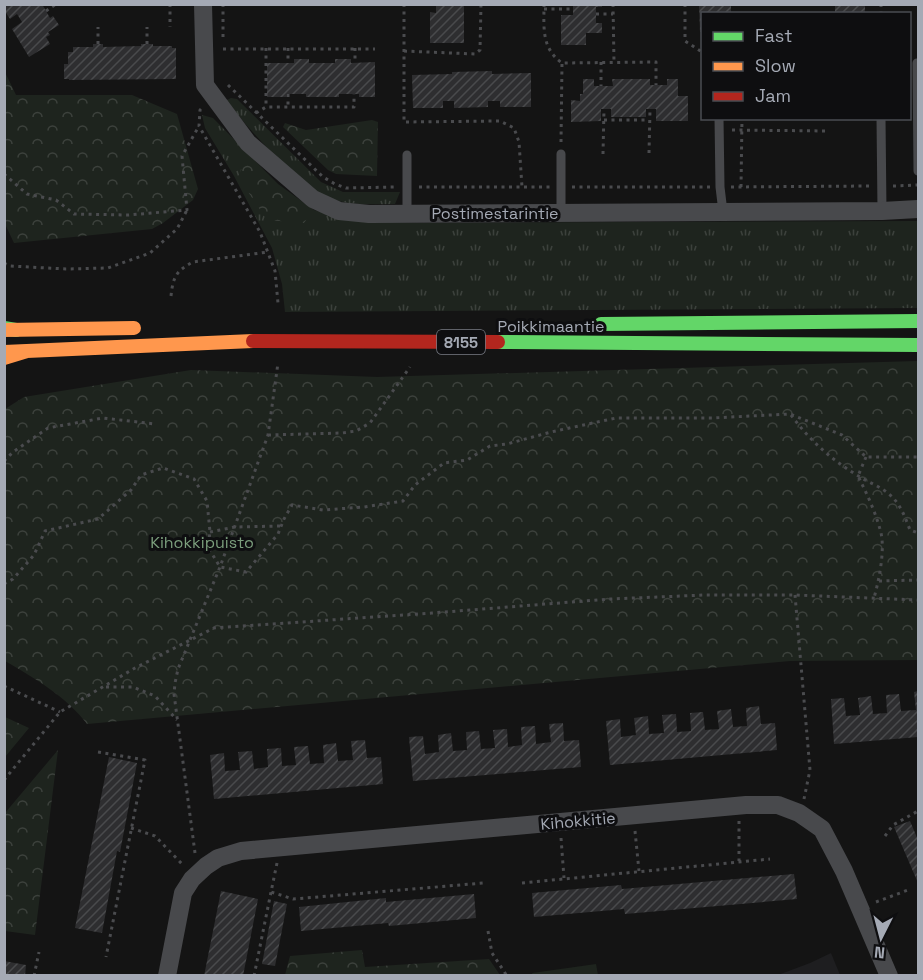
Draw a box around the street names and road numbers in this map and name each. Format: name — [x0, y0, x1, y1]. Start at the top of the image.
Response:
street label: Postimestarintie — [431, 203, 559, 224]
street label: Poikkimaantie — [498, 316, 604, 337]
road number: 8155 — [437, 330, 485, 354]
street label: Kihokkitie — [540, 807, 616, 835]

